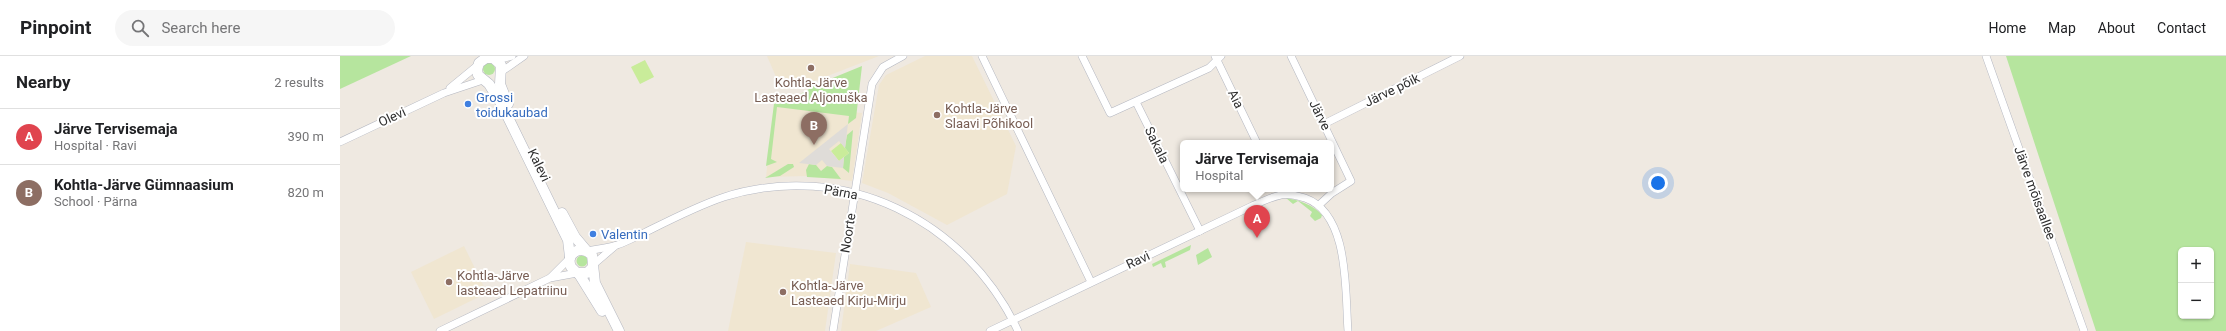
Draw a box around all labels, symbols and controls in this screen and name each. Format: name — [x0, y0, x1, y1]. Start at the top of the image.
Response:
search box — [115, 10, 395, 46]
text: Pinpoint — [20, 16, 91, 39]
icon: search — [129, 17, 151, 39]
text: Search here — [161, 19, 240, 37]
text: Home — [1988, 20, 2026, 36]
text: Map — [2048, 20, 2076, 36]
text: About — [2098, 20, 2135, 36]
text: Contact — [2157, 20, 2206, 36]
marker: Kohtla-Järve Lasteaed Aljonuška — [806, 63, 816, 73]
street label: Järve põik — [1362, 70, 1422, 110]
text: Nearby — [16, 72, 71, 92]
text: 2 results — [274, 75, 324, 90]
place label: Kohtla-Järve Lasteaed Aljonuška — [754, 75, 868, 105]
street label: Aia — [1225, 87, 1247, 111]
place label: Grossi toidukaubad — [476, 90, 548, 120]
street label: Järve — [1306, 97, 1334, 133]
marker: Grossi toidukaubad — [463, 99, 473, 109]
place label: Kohtla-Järve Slaavi Põhikool — [945, 101, 1033, 131]
street label: Olevi — [376, 104, 408, 130]
marker: Kohtla-Järve Slaavi Põhikool — [932, 110, 942, 120]
pin: B — [801, 112, 827, 145]
text: Järve Tervisemaja — [54, 120, 178, 138]
street label: Sakala — [1142, 124, 1172, 166]
text: A — [25, 129, 33, 144]
text: 390 m — [287, 129, 324, 144]
text: Hospital · Ravi — [54, 138, 137, 153]
popup — [1180, 140, 1334, 192]
street label: Järve mõisaallee — [2011, 144, 2059, 242]
street label: Kalevi — [525, 146, 553, 184]
text: Järve Tervisemaja — [1195, 150, 1319, 168]
text: Hospital — [1195, 168, 1244, 183]
your location — [1648, 173, 1668, 193]
text: Kohtla-Järve Gümnaasium — [54, 176, 234, 194]
street label: Pärna — [823, 182, 859, 202]
text: B — [25, 185, 33, 200]
text: 820 m — [287, 185, 324, 200]
text: School · Pärna — [54, 194, 137, 209]
pin: A — [1244, 205, 1270, 238]
street label: Noorte — [837, 212, 859, 254]
place label: Valentin — [601, 227, 648, 242]
marker: Valentin — [588, 229, 598, 239]
map controls — [2178, 247, 2214, 319]
button: + — [2178, 247, 2214, 283]
street label: Ravi — [1124, 248, 1152, 272]
place label: Kohtla-Järve lasteaed Lepatriinu — [457, 268, 567, 298]
marker: Kohtla-Järve lasteaed Lepatriinu — [444, 277, 454, 287]
place label: Kohtla-Järve Lasteaed Kirju-Mirju — [791, 278, 906, 308]
button: − — [2178, 283, 2214, 319]
marker: Kohtla-Järve Lasteaed Kirju-Mirju — [778, 287, 788, 297]

